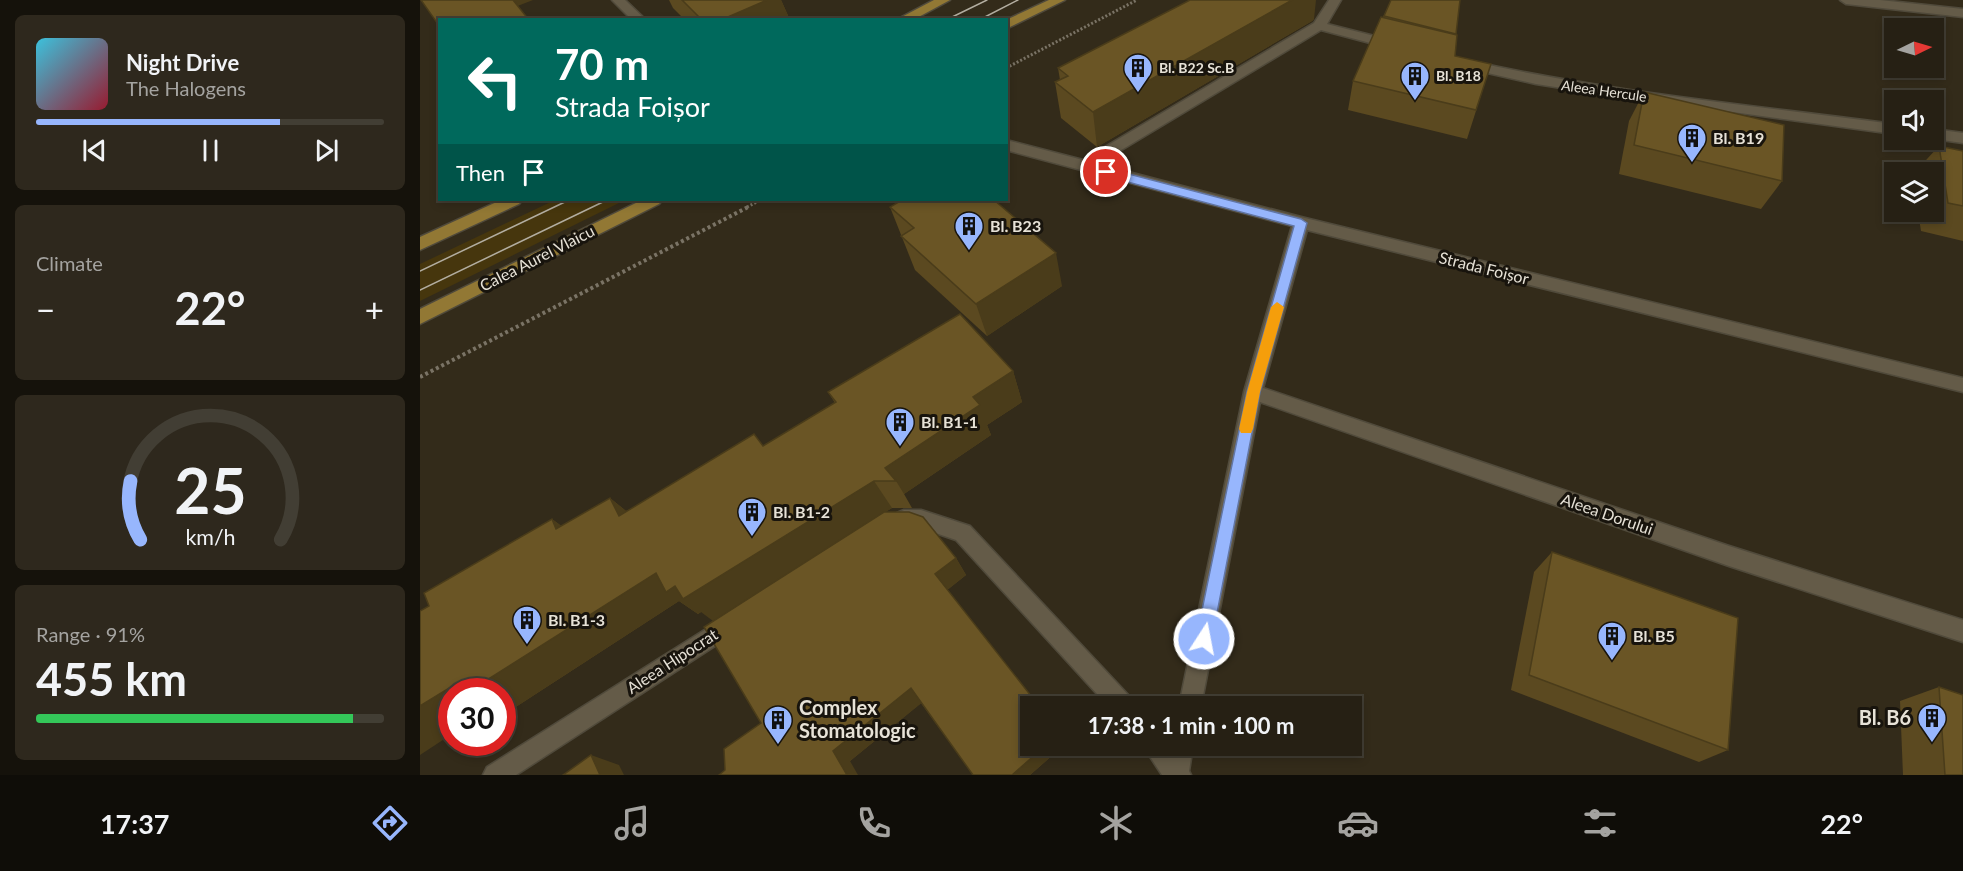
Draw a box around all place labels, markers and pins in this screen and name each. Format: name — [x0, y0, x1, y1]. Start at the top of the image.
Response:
building icon: Bl. B22 Sc.B — [1122, 52, 1154, 94]
place label: Bl. B22 Sc.B — [1159, 59, 1234, 76]
building icon: Bl. B18 — [1399, 60, 1431, 102]
place label: Bl. B18 — [1436, 67, 1481, 84]
building icon: Bl. B19 — [1676, 122, 1708, 164]
place label: Bl. B19 — [1713, 128, 1764, 147]
pin — [1080, 146, 1131, 197]
building icon: Bl. B23 — [953, 210, 985, 252]
place label: Bl. B23 — [990, 216, 1041, 235]
building icon: Bl. B1-1 — [884, 406, 916, 448]
place label: Bl. B1-1 — [921, 412, 978, 431]
building icon: Bl. B1-2 — [736, 496, 768, 538]
place label: Bl. B1-2 — [773, 502, 830, 521]
building icon: Bl. B1-3 — [511, 604, 543, 646]
place label: Bl. B1-3 — [548, 610, 605, 629]
building icon: Bl. B5 — [1596, 620, 1628, 662]
place label: Bl. B5 — [1633, 626, 1675, 645]
place label: Complex Stomatologic — [799, 695, 916, 742]
building icon: Bl. B6 — [1916, 702, 1948, 744]
building icon: Complex Stomatologic — [762, 704, 794, 746]
place label: Bl. B6 — [1859, 705, 1911, 729]

